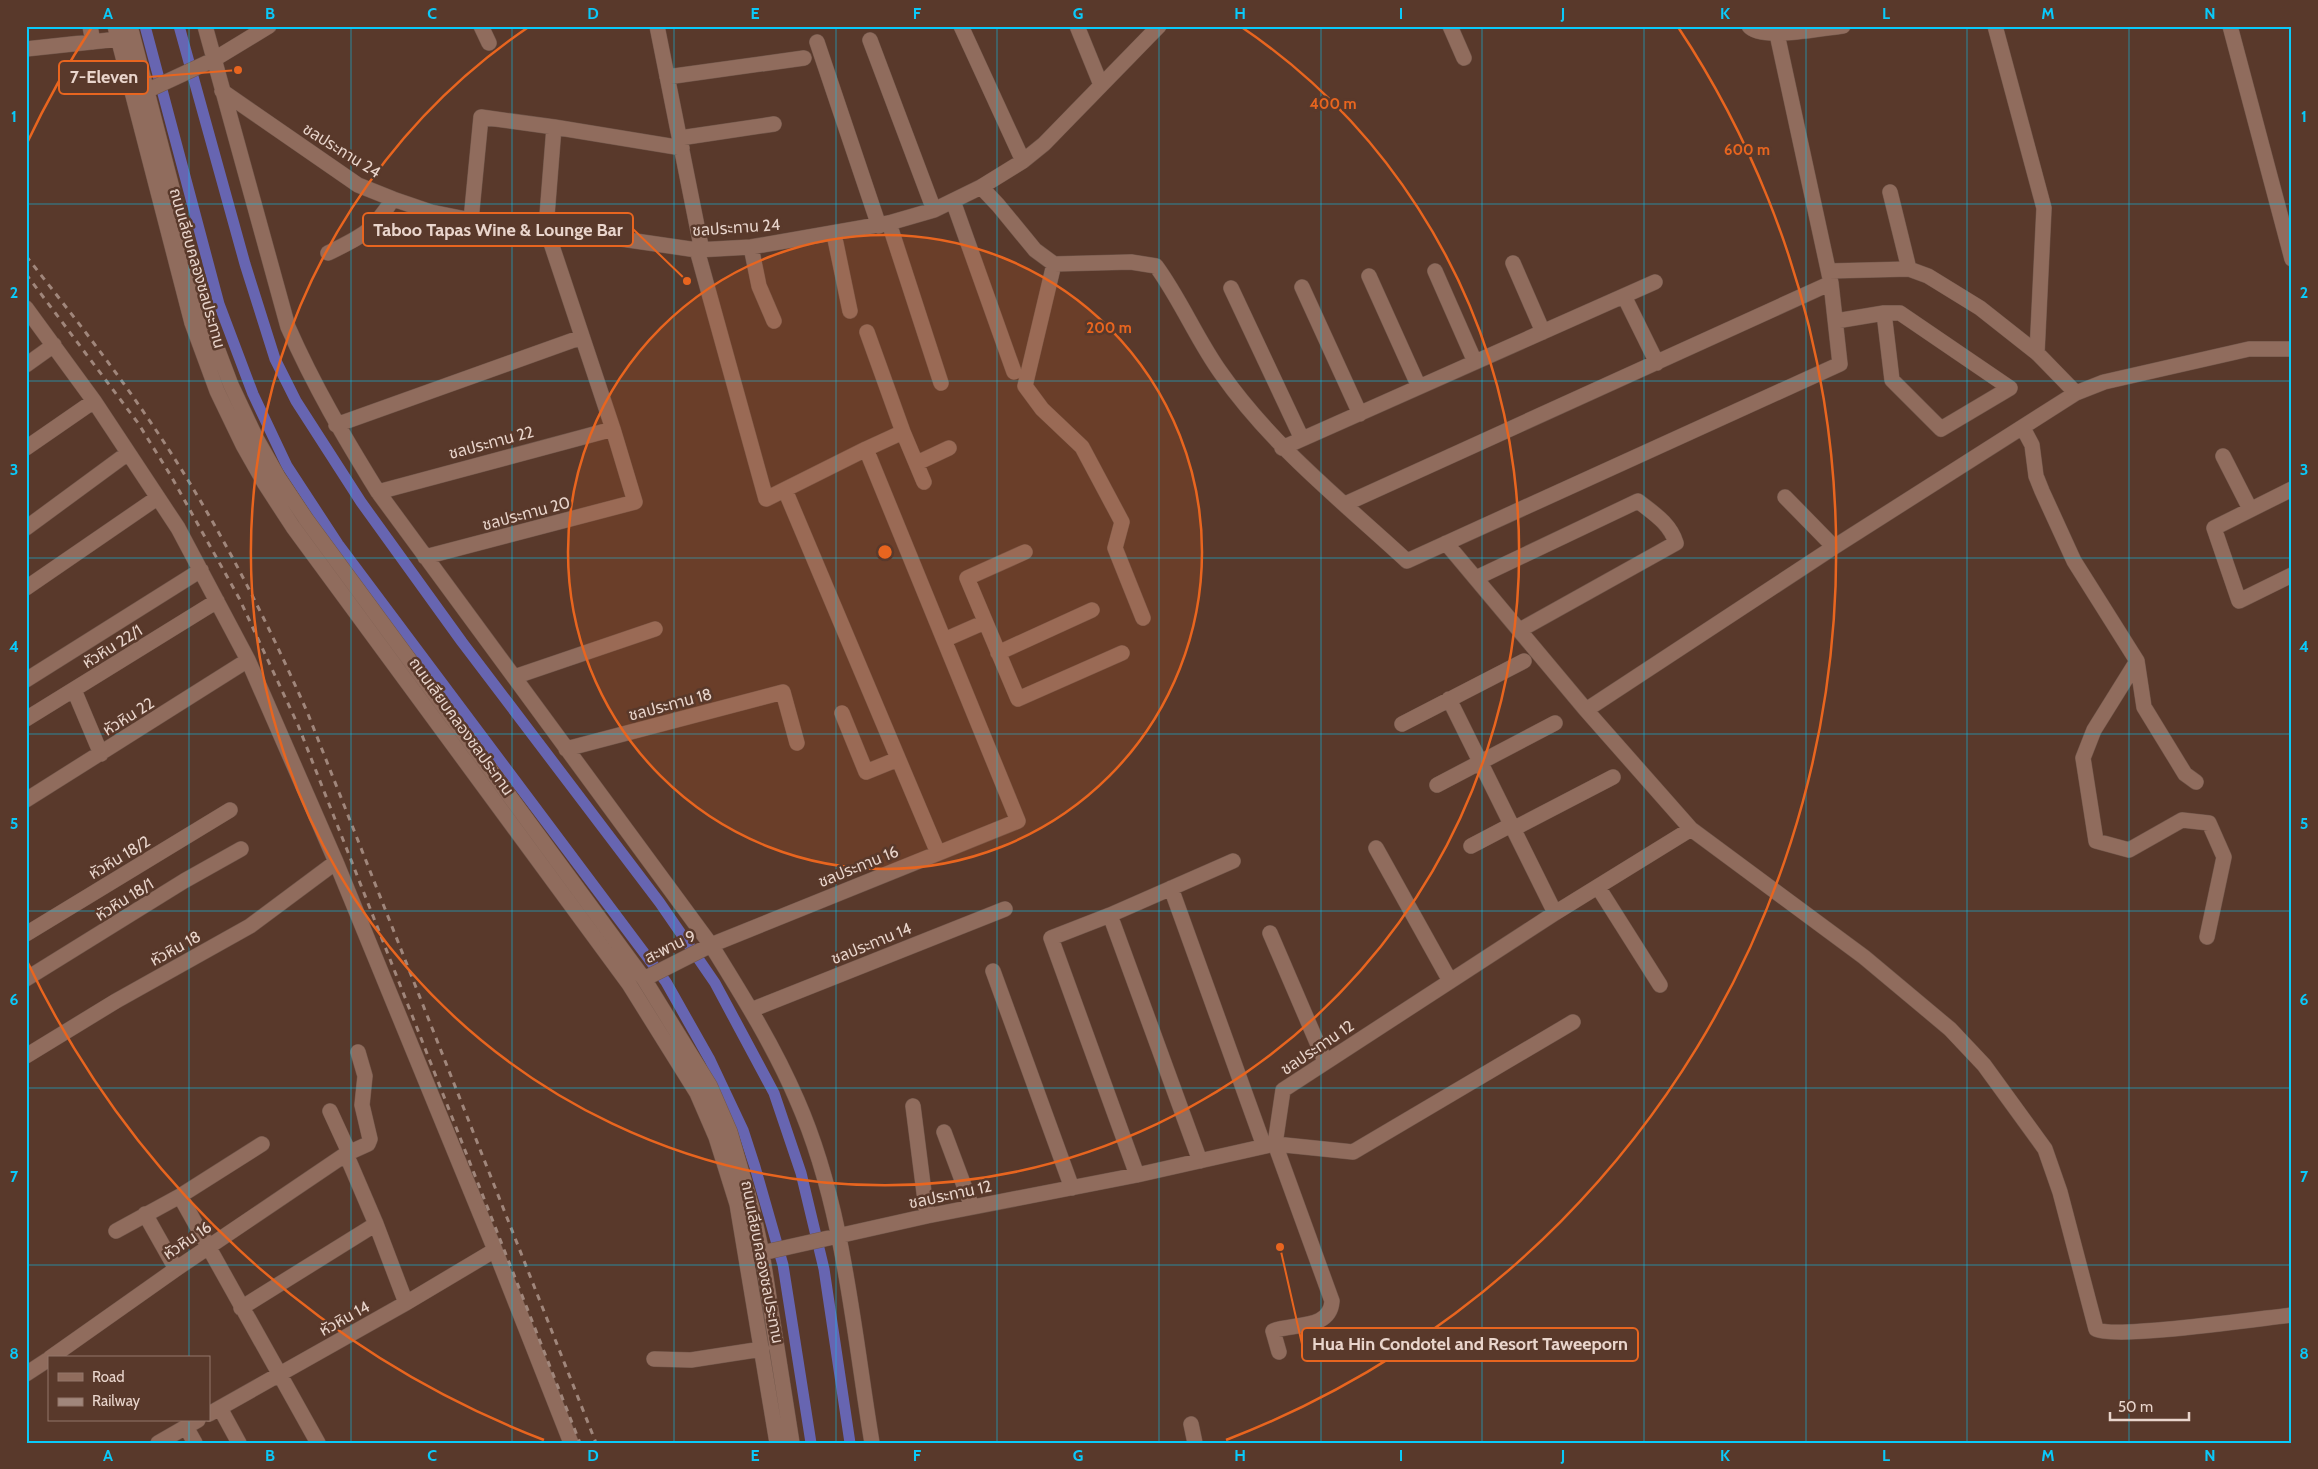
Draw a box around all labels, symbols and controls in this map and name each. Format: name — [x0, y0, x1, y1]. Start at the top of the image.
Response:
text: A — [103, 4, 113, 23]
text: B — [265, 4, 275, 23]
text: C — [427, 4, 437, 23]
text: D — [587, 4, 599, 23]
text: E — [750, 4, 760, 23]
text: F — [913, 4, 922, 23]
text: G — [1073, 4, 1083, 23]
text: H — [1234, 4, 1246, 23]
text: I — [1399, 4, 1403, 23]
text: J — [1560, 4, 1565, 23]
text: K — [1720, 4, 1730, 23]
text: L — [1882, 4, 1890, 23]
text: M — [2041, 4, 2055, 23]
text: N — [2204, 4, 2216, 23]
callout: 7-Eleven — [59, 61, 148, 94]
text: 7-Eleven — [70, 66, 138, 88]
text: 400 m — [1310, 95, 1356, 113]
text: 1 — [11, 107, 17, 126]
text: 1 — [2301, 107, 2307, 126]
street label: ชลประทาน 24 — [299, 119, 384, 182]
text: 600 m — [1724, 141, 1770, 159]
street label: ถนนเลียบคลองชลประทาน — [166, 186, 229, 350]
callout: Taboo Tapas Wine & Lounge Bar — [363, 213, 633, 246]
street label: ชลประทาน 24 — [691, 215, 781, 240]
text: Taboo Tapas Wine & Lounge Bar — [373, 219, 623, 241]
text: 2 — [10, 283, 18, 302]
text: 2 — [2300, 283, 2308, 302]
text: 200 m — [1086, 319, 1132, 337]
street label: ชลประทาน 22 — [447, 422, 536, 463]
text: 3 — [10, 460, 18, 479]
text: 3 — [2300, 460, 2308, 479]
street label: ชลประทาน 20 — [480, 493, 572, 534]
centre of rings — [876, 543, 894, 561]
street label: หัวหิน 22/1 — [79, 621, 146, 672]
text: 4 — [9, 637, 19, 656]
text: 4 — [2299, 637, 2309, 656]
street label: ถนนเลียบคลองชลประทาน — [405, 654, 518, 799]
street label: ชลประทาน 18 — [626, 684, 714, 725]
street label: หัวหิน 22 — [99, 693, 157, 740]
text: 5 — [10, 814, 18, 833]
text: 5 — [2300, 814, 2308, 833]
street label: หัวหิน 18/2 — [85, 832, 154, 883]
street label: ชลประทาน 16 — [815, 842, 901, 891]
street label: หัวหิน 18/1 — [92, 874, 157, 925]
street label: ชลประทาน 14 — [828, 919, 914, 968]
street label: สะพาน 9 — [641, 926, 699, 967]
street label: หัวหิน 18 — [147, 927, 204, 970]
text: 6 — [10, 990, 19, 1009]
text: 6 — [2300, 990, 2309, 1009]
street label: ชลประทาน 12 — [1277, 1016, 1357, 1079]
text: 7 — [10, 1167, 19, 1186]
text: 7 — [2300, 1167, 2309, 1186]
street label: ชลประทาน 12 — [907, 1176, 993, 1213]
street label: ถนนเลียบคลองชลประทาน — [737, 1179, 788, 1345]
street label: หัวหิน 16 — [159, 1217, 215, 1263]
street label: หัวหิน 14 — [316, 1297, 373, 1340]
callout: Hua Hin Condotel and Resort Taweeporn — [1302, 1328, 1638, 1361]
text: Hua Hin Condotel and Resort Taweeporn — [1312, 1333, 1628, 1355]
text: 8 — [9, 1344, 19, 1363]
text: 8 — [2299, 1344, 2309, 1363]
legend — [48, 1356, 210, 1422]
text: Road — [92, 1368, 125, 1386]
scale bar — [2110, 1389, 2189, 1421]
text: Railway — [92, 1392, 141, 1410]
text: 50 m — [2118, 1398, 2153, 1416]
text: A — [103, 1446, 113, 1465]
text: B — [265, 1446, 275, 1465]
text: C — [427, 1446, 437, 1465]
text: D — [587, 1446, 599, 1465]
text: E — [750, 1446, 760, 1465]
text: F — [913, 1446, 922, 1465]
text: G — [1073, 1446, 1083, 1465]
text: H — [1234, 1446, 1246, 1465]
text: I — [1399, 1446, 1403, 1465]
text: J — [1560, 1446, 1565, 1465]
text: K — [1720, 1446, 1730, 1465]
text: L — [1882, 1446, 1890, 1465]
text: M — [2041, 1446, 2055, 1465]
text: N — [2204, 1446, 2216, 1465]

